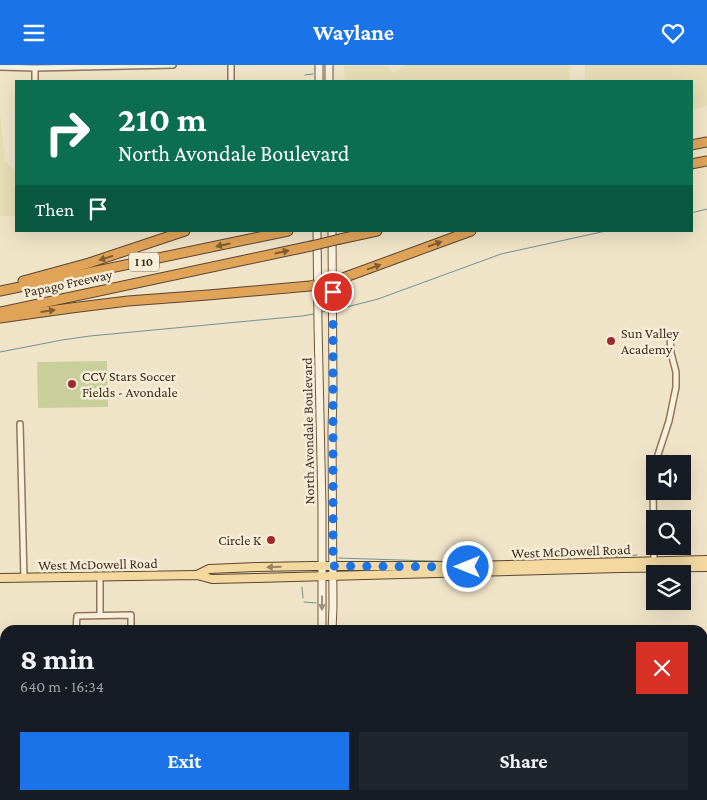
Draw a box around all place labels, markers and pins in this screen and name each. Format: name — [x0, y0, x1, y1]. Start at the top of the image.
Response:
pin — [312, 271, 354, 313]
place label: Sun Valley Academy — [621, 325, 679, 357]
marker: Sun Valley Academy — [605, 335, 617, 347]
place label: CCV Stars Soccer Fields - Avondale — [82, 368, 178, 400]
marker: CCV Stars Soccer Fields - Avondale — [66, 378, 78, 390]
place label: Circle K — [218, 532, 262, 548]
marker: Circle K — [265, 534, 277, 546]

